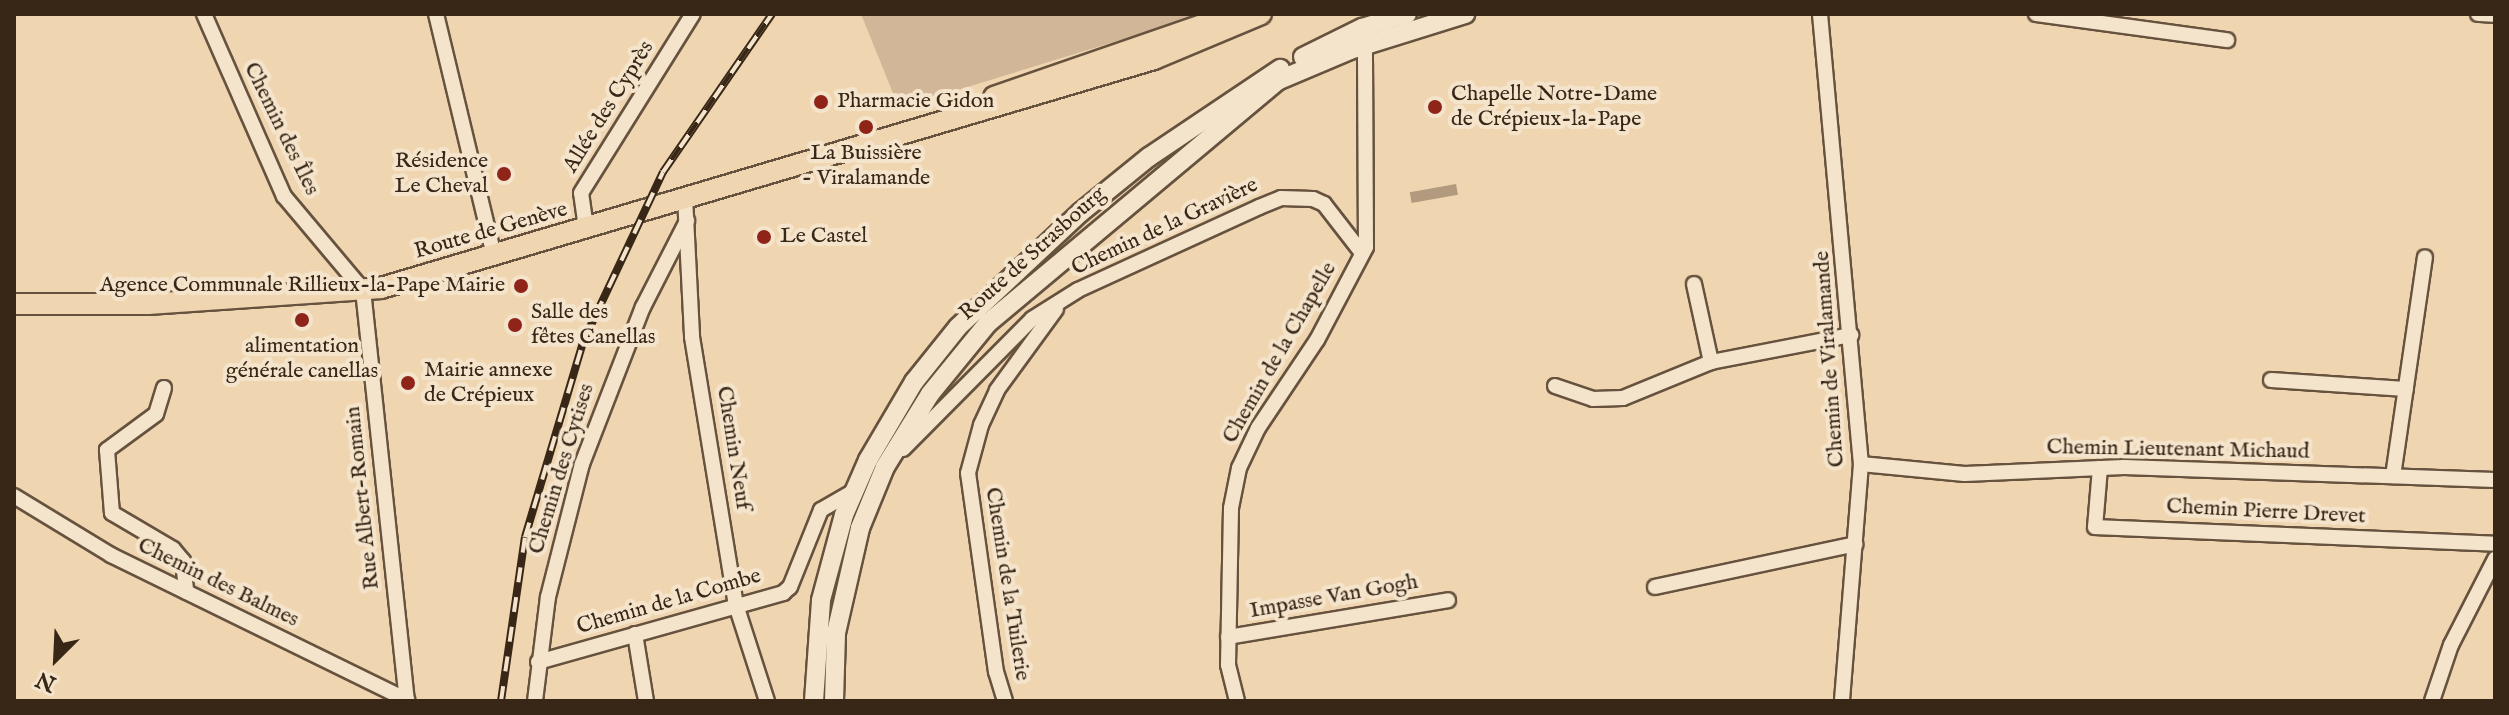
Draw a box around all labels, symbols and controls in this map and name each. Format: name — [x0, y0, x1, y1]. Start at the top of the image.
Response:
street label: Allée des Cyprès — [558, 36, 660, 178]
street label: Chemin des Îles — [237, 58, 325, 200]
place label: Chapelle Notre-Dame de Crépieux-la-Pape — [1451, 81, 1657, 132]
place label: Pharmacie Gidon — [837, 89, 994, 115]
marker: Pharmacie Gidon — [812, 93, 830, 111]
marker: Chapelle Notre-Dame de Crépieux-la-Pape — [1426, 98, 1444, 116]
marker: La Buissière - Viralamande — [857, 118, 875, 136]
place label: La Buissière - Viralamande — [802, 140, 930, 192]
place label: Résidence Le Cheval — [395, 148, 488, 200]
marker: Résidence Le Cheval — [495, 165, 513, 183]
street label: Chemin de la Gravière — [1068, 172, 1262, 282]
street label: Route de Strasbourg — [954, 181, 1112, 327]
street label: Route de Genève — [411, 197, 571, 265]
place label: Le Castel — [780, 224, 867, 250]
marker: Le Castel — [755, 228, 773, 246]
street label: Chemin de Viralamande — [1809, 250, 1851, 468]
street label: Chemin de la Chapelle — [1217, 258, 1343, 448]
place label: Agence Communale Rillieux-la-Pape Mairie — [100, 273, 505, 299]
marker: Agence Communale Rillieux-la-Pape Mairie — [512, 277, 530, 295]
place label: Salle des fêtes Canellas — [531, 299, 656, 350]
marker: alimentation générale canellas — [293, 311, 311, 329]
marker: Salle des fêtes Canellas — [506, 316, 524, 334]
place label: alimentation générale canellas — [226, 333, 378, 384]
place label: Mairie annexe de Crépieux — [424, 357, 553, 408]
marker: Mairie annexe de Crépieux — [399, 374, 417, 392]
street label: Chemin des Cytises — [524, 381, 600, 557]
street label: Chemin Neuf — [710, 384, 756, 512]
street label: Rue Albert-Romain — [340, 405, 386, 591]
street label: Chemin Lieutenant Michaud — [2046, 435, 2310, 465]
street label: Chemin de la Tuilerie — [979, 486, 1035, 682]
street label: Chemin Pierre Drevet — [2166, 494, 2366, 530]
street label: Chemin des Balmes — [133, 533, 303, 633]
street label: Chemin de la Combe — [574, 563, 764, 641]
street label: Impasse Van Gogh — [1248, 569, 1420, 625]
north arrow — [16, 619, 96, 699]
text: N — [32, 664, 61, 698]

